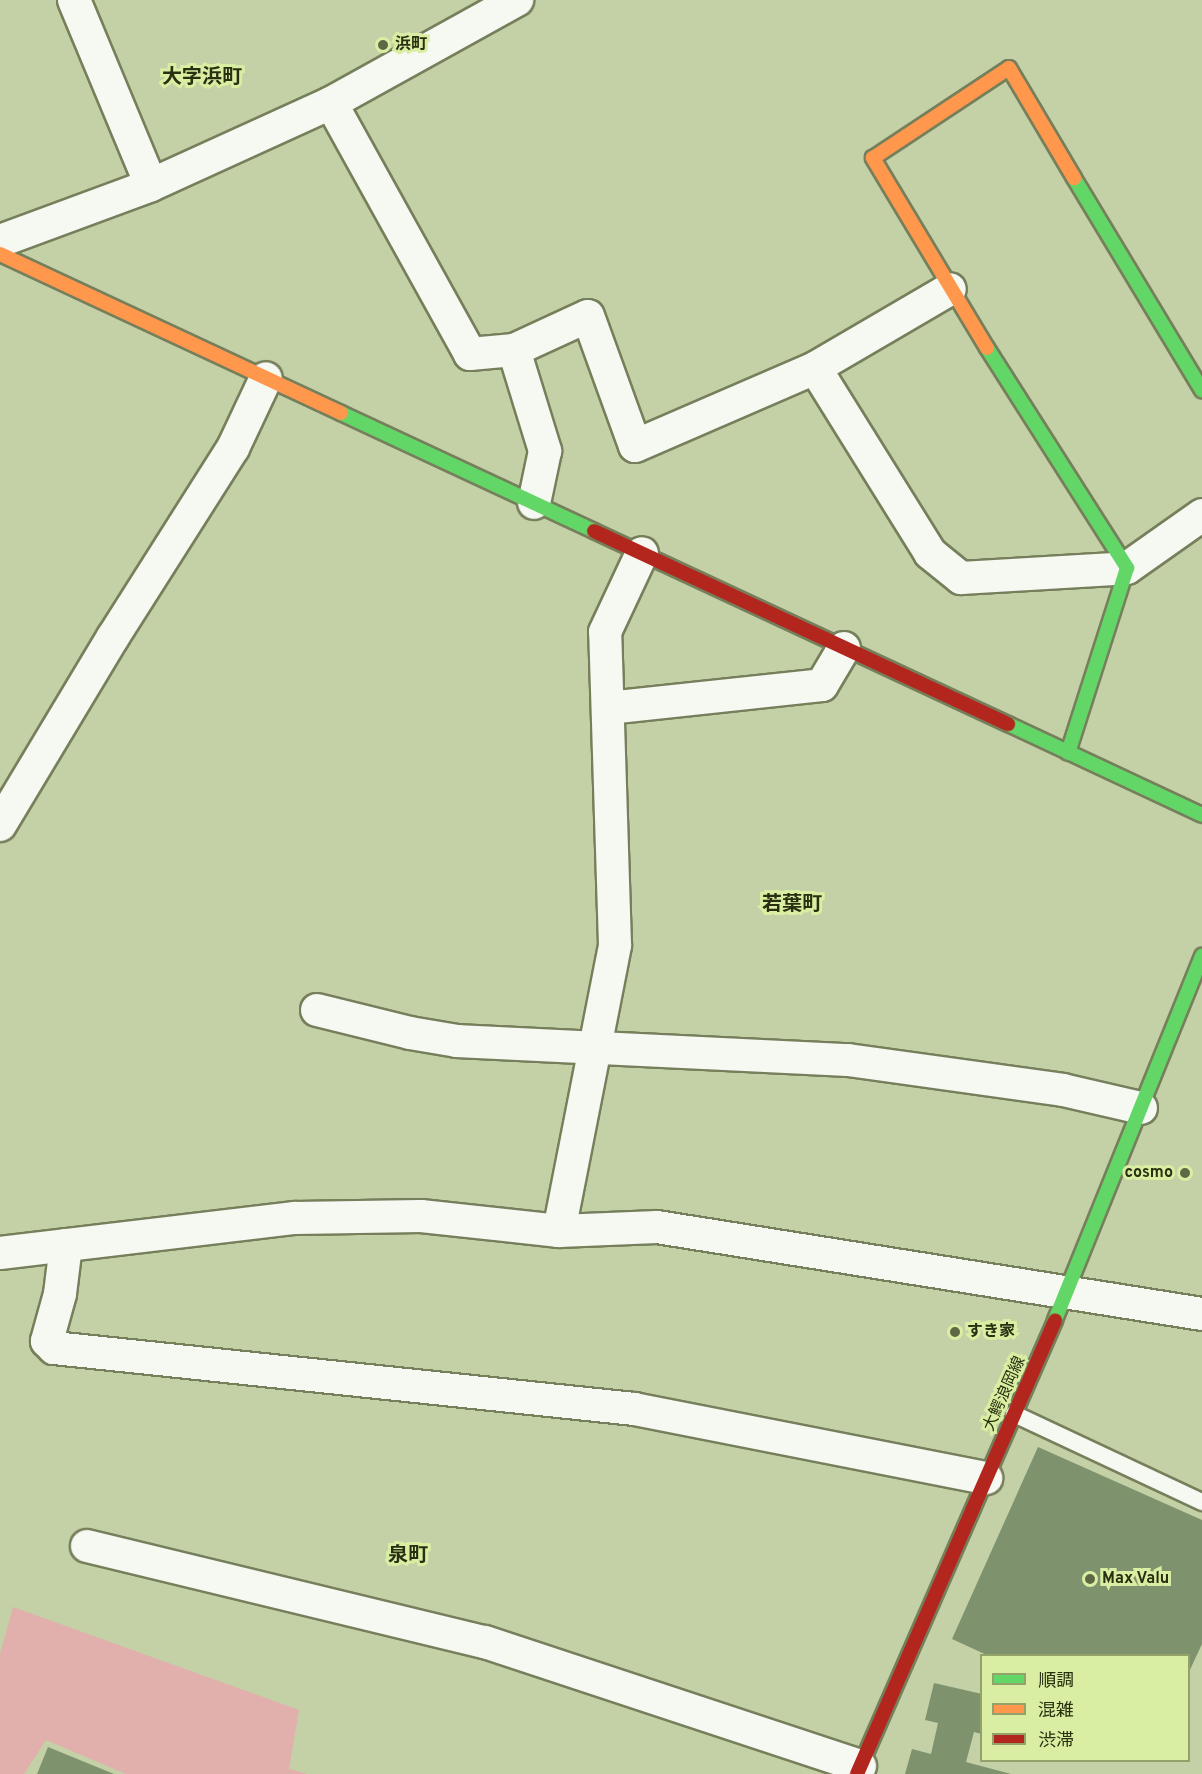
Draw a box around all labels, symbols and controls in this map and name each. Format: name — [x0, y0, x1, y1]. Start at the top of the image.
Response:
place label: 浜町 — [395, 35, 427, 55]
marker: 浜町 — [376, 38, 390, 52]
district label: 大字浜町 — [162, 66, 242, 90]
district label: 若葉町 — [762, 893, 822, 917]
place label: cosmo — [1124, 1163, 1173, 1183]
marker: cosmo — [1178, 1166, 1192, 1180]
place label: すき家 — [967, 1322, 1015, 1342]
marker: すき家 — [948, 1325, 962, 1339]
street label: 大鰐浪岡線 — [980, 1354, 1030, 1434]
district label: 泉町 — [388, 1544, 428, 1568]
place label: Max Valu — [1102, 1569, 1170, 1589]
marker: Max Valu — [1083, 1572, 1097, 1586]
legend — [980, 1654, 1190, 1762]
text: 順調 — [1038, 1670, 1074, 1693]
text: 混雑 — [1038, 1700, 1074, 1723]
text: 渋滞 — [1038, 1730, 1074, 1753]

